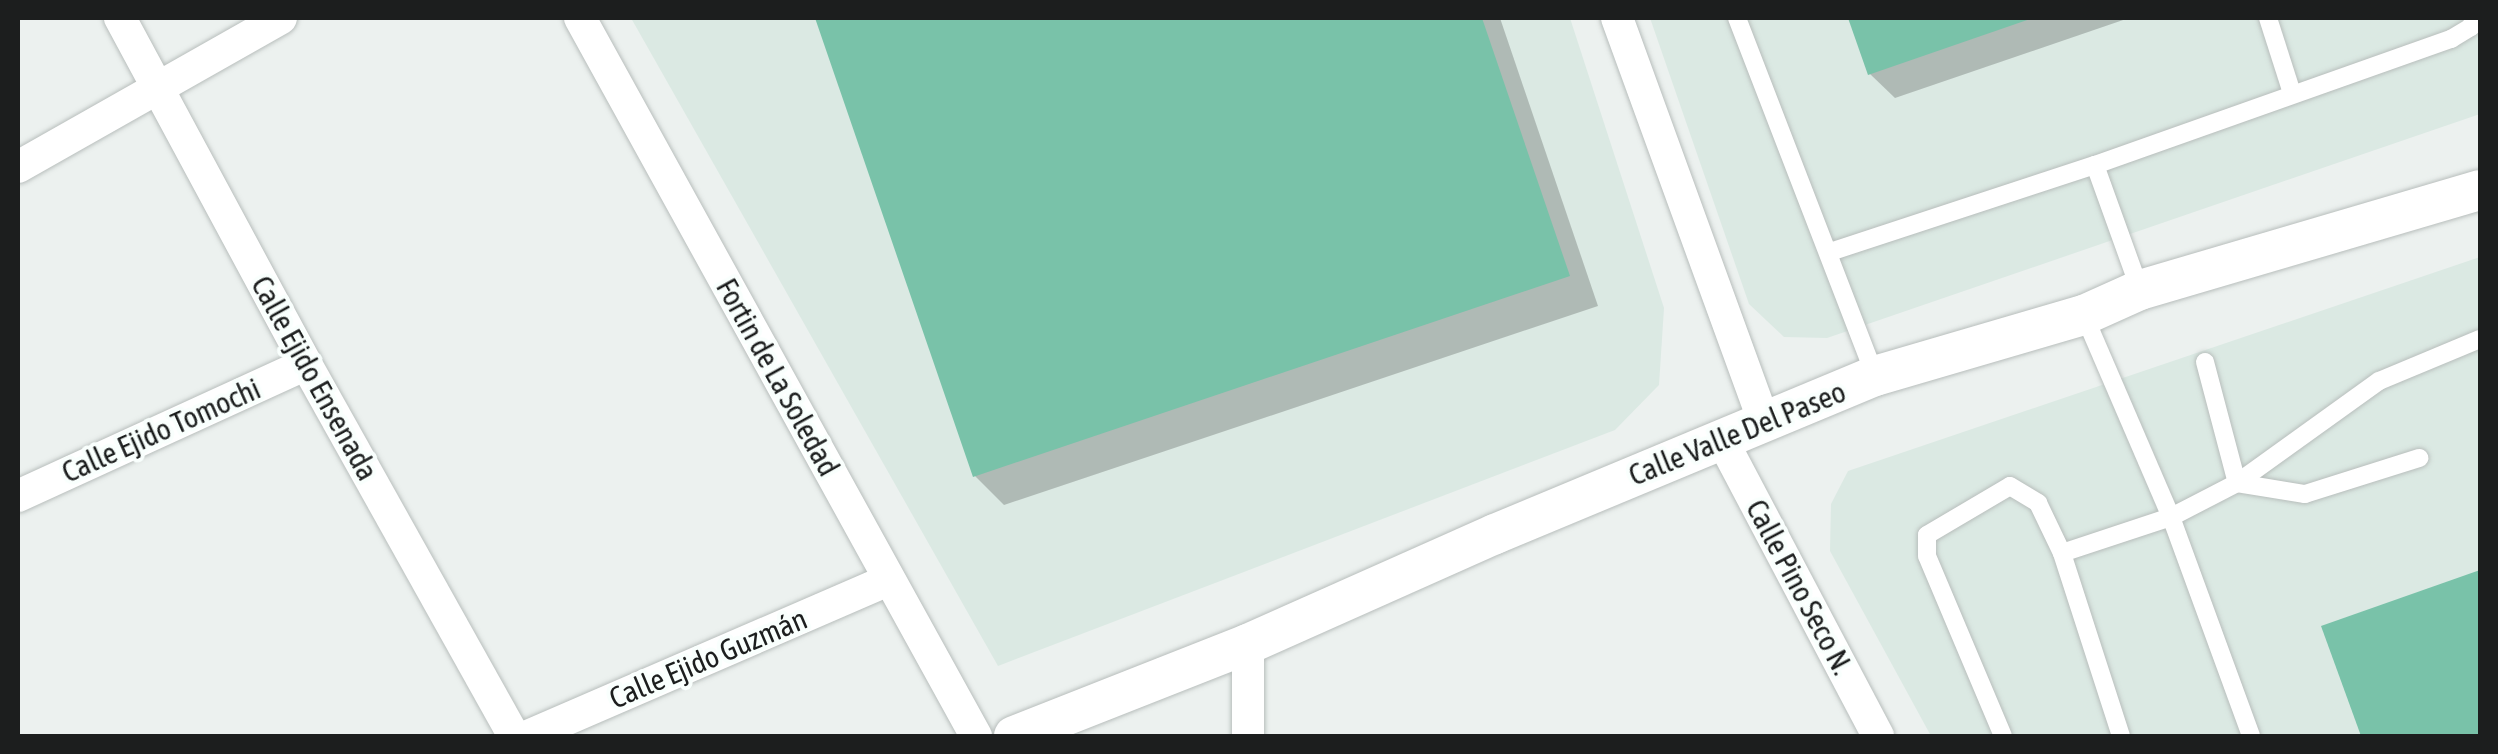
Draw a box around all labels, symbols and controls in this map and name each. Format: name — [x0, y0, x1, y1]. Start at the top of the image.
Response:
street label: Calle Ejido Ensenada — [244, 270, 386, 486]
street label: Fortin de La Soledad — [709, 272, 847, 482]
street label: Calle Ejido Tomochi — [56, 370, 266, 490]
street label: Calle Valle Del Paseo — [1623, 373, 1851, 493]
street label: Calle Pino Seco N. — [1739, 493, 1861, 681]
street label: Calle Ejido Guzmán — [604, 600, 812, 716]

